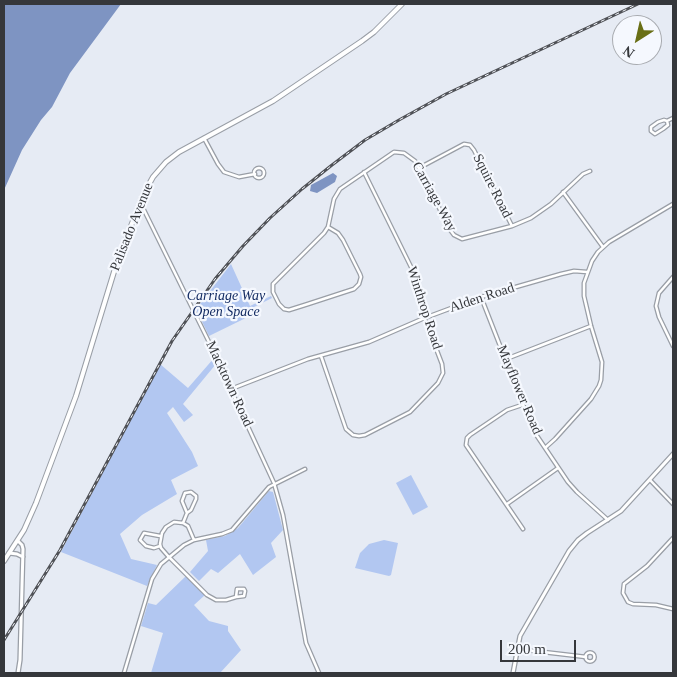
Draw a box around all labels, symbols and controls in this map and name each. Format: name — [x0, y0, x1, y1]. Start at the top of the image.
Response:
north arrow — [612, 15, 662, 65]
text: N — [620, 43, 637, 61]
street label: Squire Road — [469, 151, 515, 221]
street label: Carriage Way — [408, 159, 460, 235]
street label: Palisado Avenue — [107, 181, 157, 273]
street label: Winthrop Road — [403, 264, 445, 352]
street label: Alden Road — [447, 280, 517, 316]
park label: Carriage Way Open Space — [187, 288, 265, 321]
street label: Macktown Road — [202, 338, 256, 430]
street label: Mayflower Road — [493, 343, 545, 437]
scale bar — [502, 630, 578, 662]
text: 200 m — [508, 641, 546, 657]

